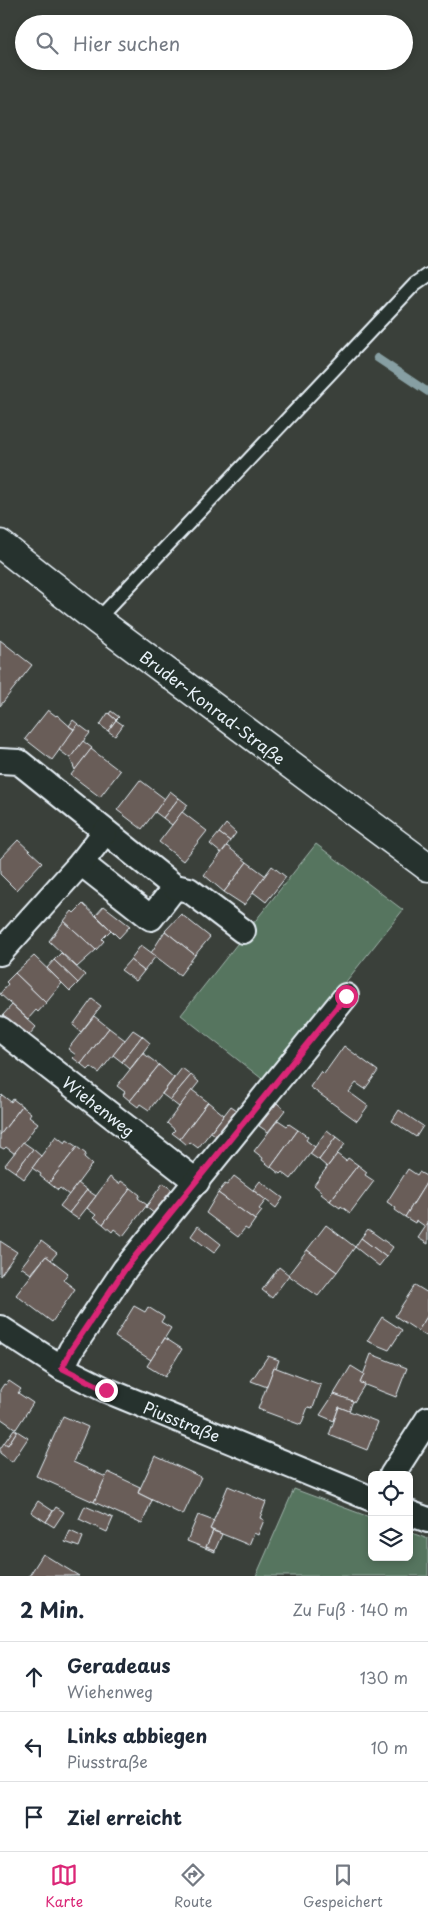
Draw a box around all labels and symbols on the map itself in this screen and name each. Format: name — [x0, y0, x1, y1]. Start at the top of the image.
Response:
street label: Bruder-Konrad-Straße — [135, 644, 291, 770]
route start — [335, 985, 358, 1008]
street label: Wiehenweg — [58, 1070, 140, 1142]
route end — [95, 1379, 118, 1402]
street label: Piusstraße — [140, 1395, 224, 1447]

